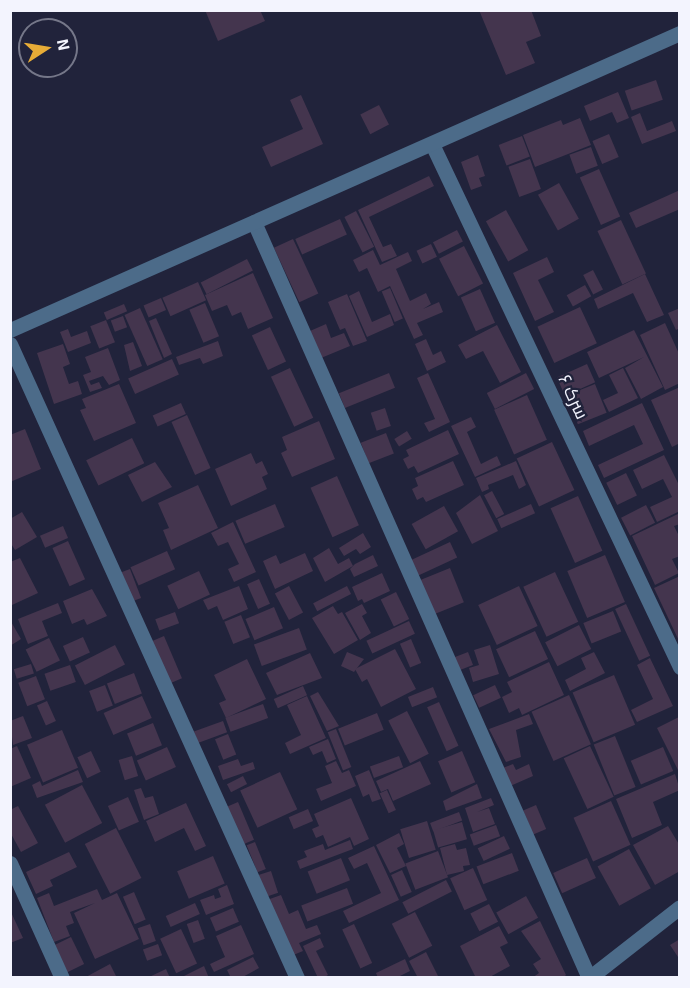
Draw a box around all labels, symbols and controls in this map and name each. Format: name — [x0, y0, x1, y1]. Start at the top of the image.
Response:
north arrow — [18, 18, 78, 78]
text: N — [48, 36, 79, 53]
street label: سرک ۶ — [553, 371, 593, 423]

